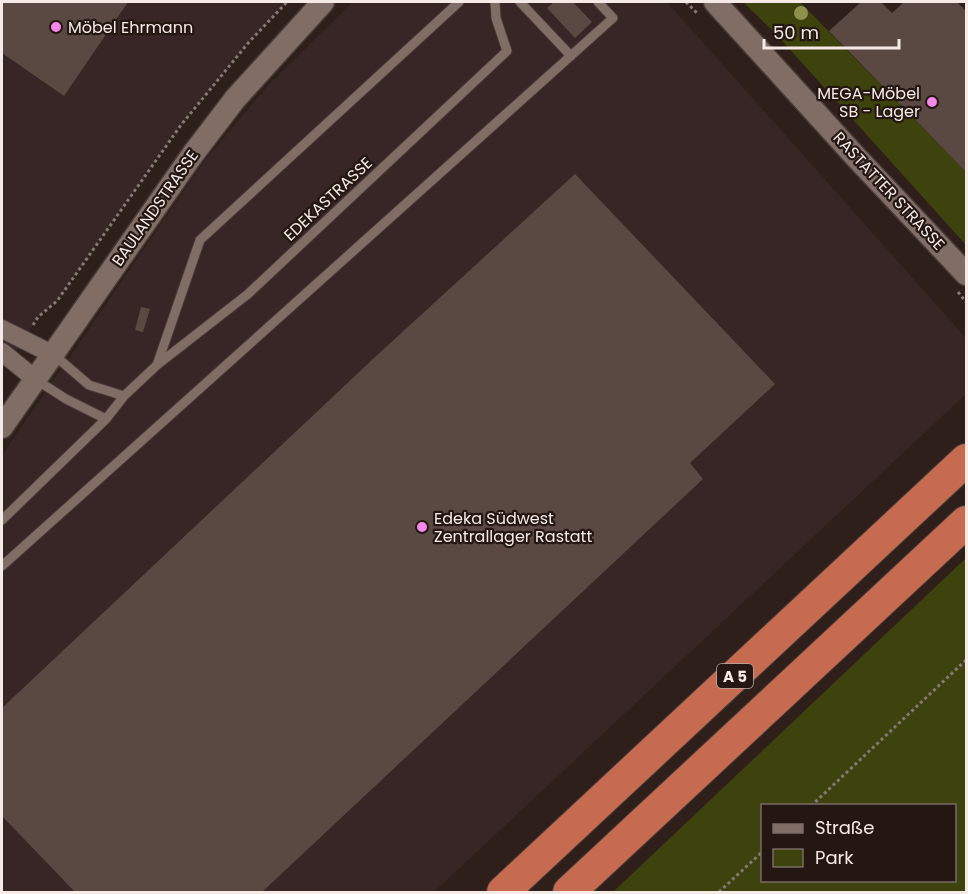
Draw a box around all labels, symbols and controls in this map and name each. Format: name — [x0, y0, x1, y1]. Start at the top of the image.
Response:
scale bar — [764, 12, 899, 50]
place label: Möbel Ehrmann — [68, 16, 193, 39]
marker: Möbel Ehrmann — [49, 20, 63, 34]
text: 50 m — [773, 20, 819, 45]
place label: MEGA-Möbel SB - Lager — [817, 82, 920, 123]
marker: MEGA-Möbel SB - Lager — [925, 95, 939, 109]
street label: RASTATTER STRASSE — [828, 127, 950, 255]
street label: BAULANDSTRASSE — [106, 145, 204, 271]
street label: EDEKASTRASSE — [279, 152, 377, 246]
place label: Edeka Südwest Zentrallager Rastatt — [434, 507, 592, 548]
marker: Edeka Südwest Zentrallager Rastatt — [415, 520, 429, 534]
road number: A 5 — [717, 664, 753, 688]
legend — [761, 804, 956, 882]
text: Straße — [815, 815, 874, 840]
text: Park — [815, 845, 854, 870]

